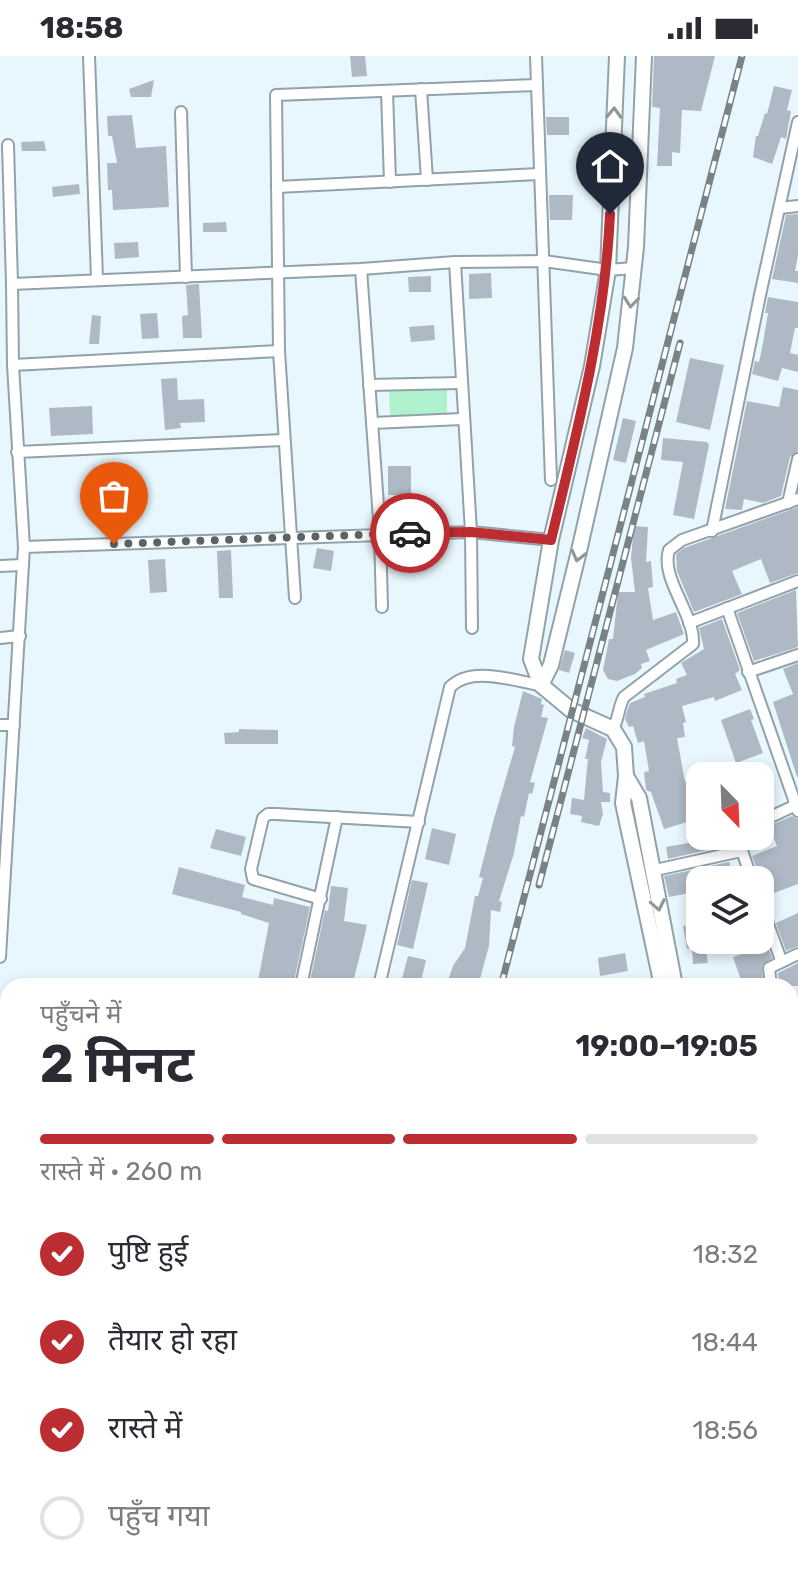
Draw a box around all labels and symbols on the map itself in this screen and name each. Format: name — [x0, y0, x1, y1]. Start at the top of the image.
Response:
one-way arrow — [605, 106, 622, 119]
pin — [576, 132, 644, 214]
one-way arrow — [622, 295, 639, 308]
pin — [80, 462, 148, 544]
courier — [370, 493, 450, 573]
one-way arrow — [570, 549, 587, 562]
north arrow — [686, 762, 774, 850]
one-way arrow — [648, 898, 665, 912]

